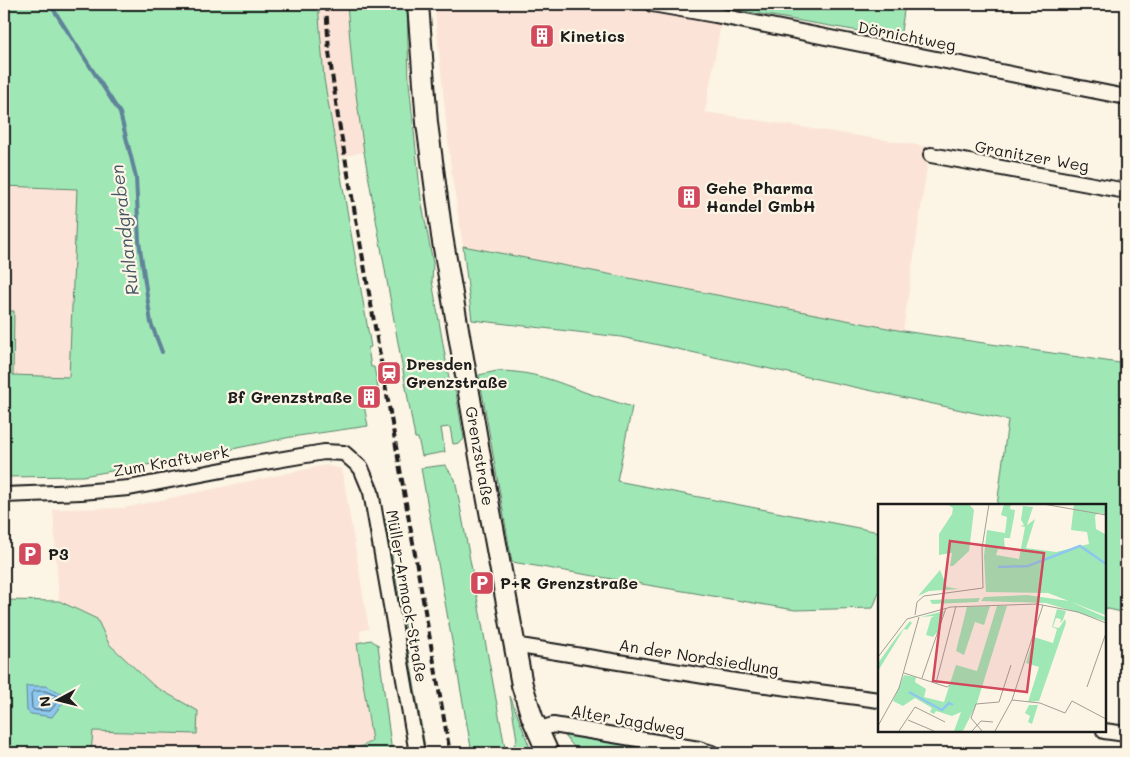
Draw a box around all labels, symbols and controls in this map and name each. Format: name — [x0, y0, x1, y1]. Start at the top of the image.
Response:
street label: Dörnichtweg — [856, 16, 958, 55]
building icon: Kinetics — [529, 23, 555, 49]
place label: Kinetics — [560, 25, 625, 46]
street label: Granitzer Weg — [973, 135, 1091, 176]
water label: Ruhlandgraben — [104, 163, 144, 297]
place label: Gehe Pharma Handel GmbH — [706, 177, 816, 216]
building icon: Gehe Pharma Handel GmbH — [676, 184, 702, 210]
place label: Dresden Grenzstraße — [406, 353, 507, 392]
station icon: Dresden Grenzstraße — [376, 360, 402, 386]
building icon: Bf Grenzstraße — [356, 384, 382, 410]
place label: Bf Grenzstraße — [227, 386, 352, 407]
street label: Grenzstraße — [461, 405, 500, 507]
street label: Zum Kraftwerk — [111, 440, 230, 481]
inset map — [878, 504, 1105, 732]
street label: Müller-Armack-Straße — [382, 508, 433, 684]
parking icon: P3 — [17, 541, 43, 567]
place label: P3 — [48, 543, 69, 564]
parking icon: P+R Grenzstraße — [469, 570, 495, 596]
place label: P+R Grenzstraße — [500, 572, 638, 593]
street label: An der Nordsiedlung — [618, 634, 780, 679]
north arrow — [32, 674, 82, 724]
text: N — [35, 695, 55, 708]
street label: Alter Jagdweg — [570, 699, 687, 740]

